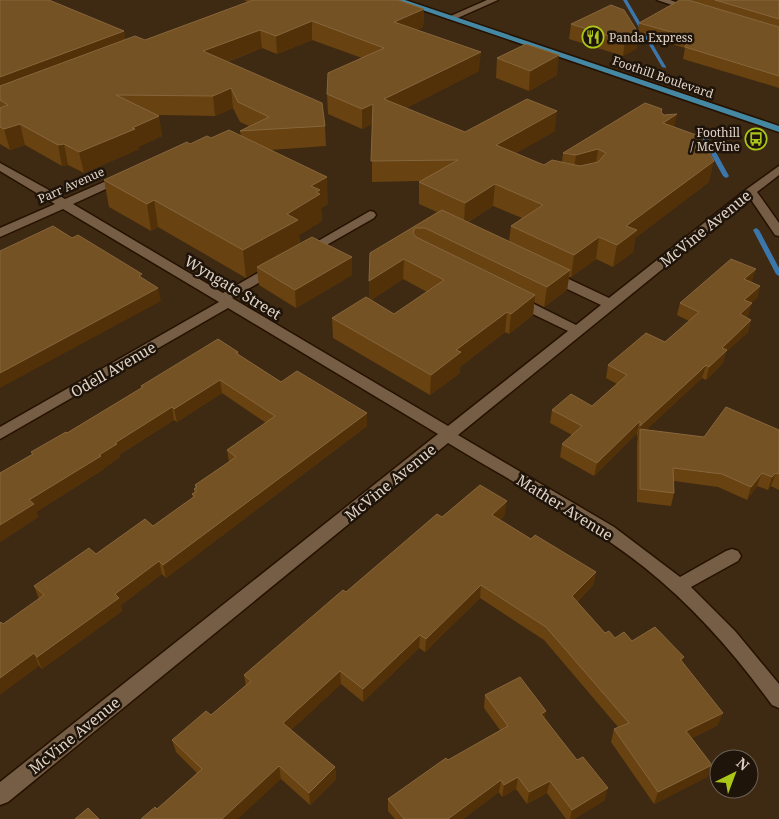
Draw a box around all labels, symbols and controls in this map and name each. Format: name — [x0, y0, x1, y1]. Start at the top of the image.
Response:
restaurant icon: Panda Express — [581, 25, 605, 49]
place label: Panda Express — [609, 29, 693, 46]
street label: Foothill Boulevard — [610, 52, 716, 102]
place label: Foothill / McVine — [690, 124, 740, 155]
bus stop icon: Foothill / McVine — [744, 127, 768, 151]
street label: Parr Avenue — [35, 163, 107, 207]
street label: McVine Avenue — [655, 185, 755, 271]
street label: Wyngate Street — [181, 250, 285, 324]
street label: Odell Avenue — [67, 337, 159, 401]
street label: McVine Avenue — [340, 439, 440, 525]
street label: Mather Avenue — [513, 469, 617, 545]
street label: McVine Avenue — [24, 692, 124, 778]
north arrow — [709, 749, 759, 799]
text: N — [733, 753, 753, 775]

